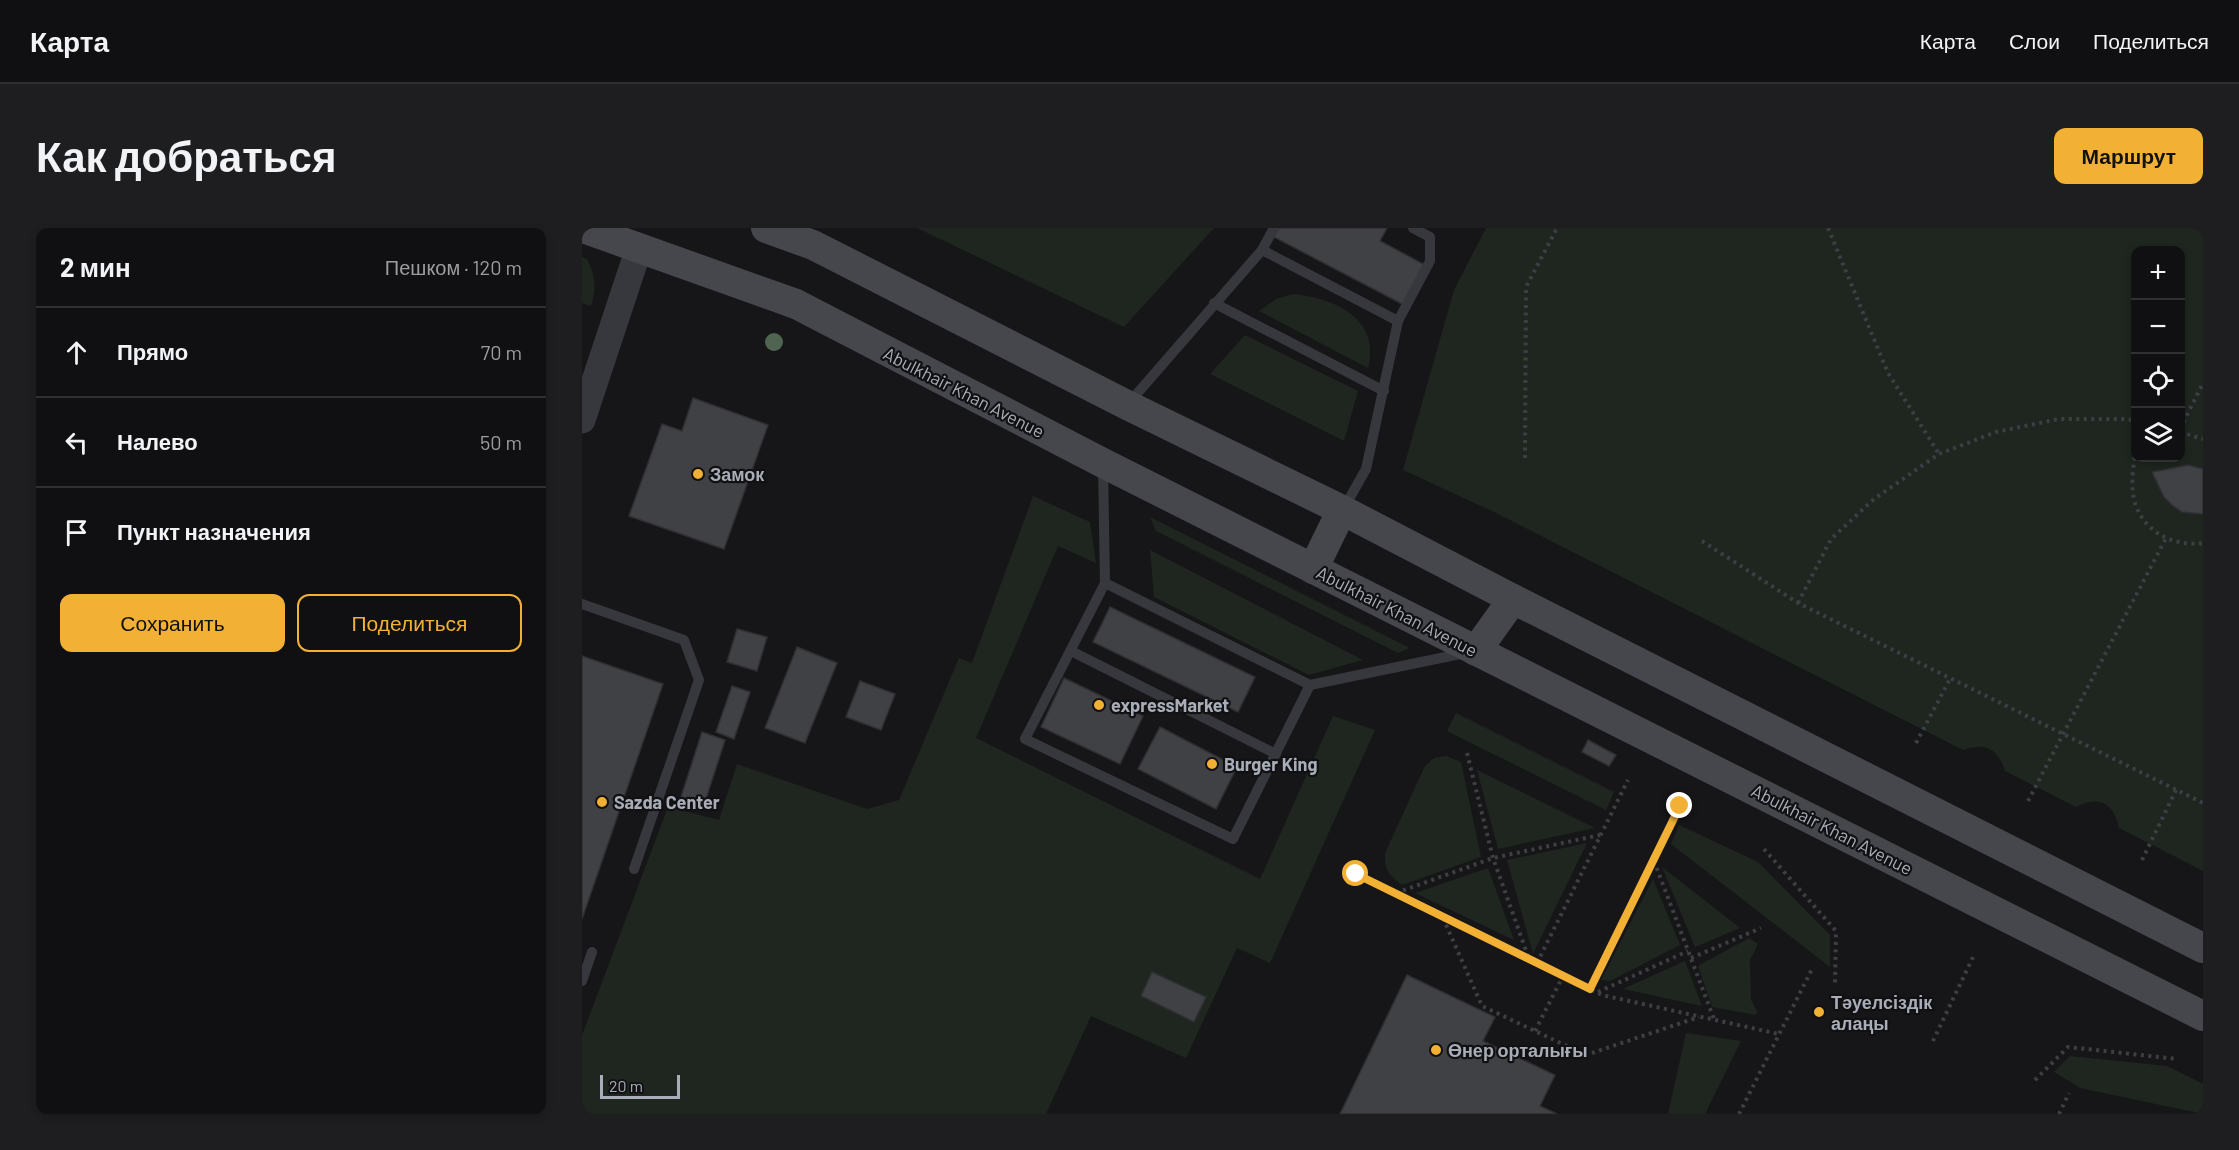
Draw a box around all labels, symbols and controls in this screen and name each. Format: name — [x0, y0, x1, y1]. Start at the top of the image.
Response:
text: Карта — [30, 24, 109, 58]
text: Карта — [1920, 28, 1976, 53]
text: Слои — [2009, 28, 2060, 53]
text: Поделиться — [2093, 28, 2209, 53]
button: Маршрут — [2054, 128, 2203, 184]
text: Как добраться — [36, 130, 336, 180]
map controls — [2131, 246, 2185, 462]
button: + — [2131, 246, 2185, 300]
text: 2 мин — [60, 251, 131, 282]
text: Пешком · 120 m — [385, 255, 522, 279]
button: − — [2131, 300, 2185, 354]
icon: ahead — [60, 336, 93, 369]
text: Прямо — [117, 338, 188, 364]
text: 70 m — [481, 340, 522, 364]
street label: Abulkhair Khan Avenue — [880, 342, 1048, 442]
button: locate — [2131, 354, 2185, 408]
button: layers — [2131, 408, 2185, 462]
icon: left — [60, 426, 93, 459]
text: Налево — [117, 428, 198, 454]
text: 50 m — [480, 430, 522, 454]
place label: Замок — [710, 463, 765, 485]
marker: Замок — [691, 467, 705, 481]
icon: arrive — [60, 516, 93, 549]
text: Пункт назначения — [117, 518, 311, 544]
street label: Abulkhair Khan Avenue — [1313, 561, 1481, 661]
button: Сохранить — [60, 594, 285, 652]
button: Поделиться — [297, 594, 522, 652]
place label: expressMarket — [1111, 694, 1229, 716]
marker: expressMarket — [1092, 698, 1106, 712]
place label: Burger King — [1224, 753, 1317, 775]
marker: Burger King — [1205, 757, 1219, 771]
street label: Abulkhair Khan Avenue — [1748, 779, 1916, 879]
place label: Sazda Center — [614, 791, 720, 813]
route end — [1666, 792, 1692, 818]
marker: Sazda Center — [595, 795, 609, 809]
route start — [1342, 860, 1368, 886]
place label: Тәуелсіздік алаңы — [1831, 991, 1933, 1034]
marker: Тәуелсіздік алаңы — [1812, 1005, 1826, 1019]
place label: Өнер орталығы — [1448, 1039, 1588, 1061]
marker: Өнер орталығы — [1429, 1043, 1443, 1057]
scale bar — [600, 1072, 680, 1100]
text: 20 m — [609, 1076, 643, 1095]

